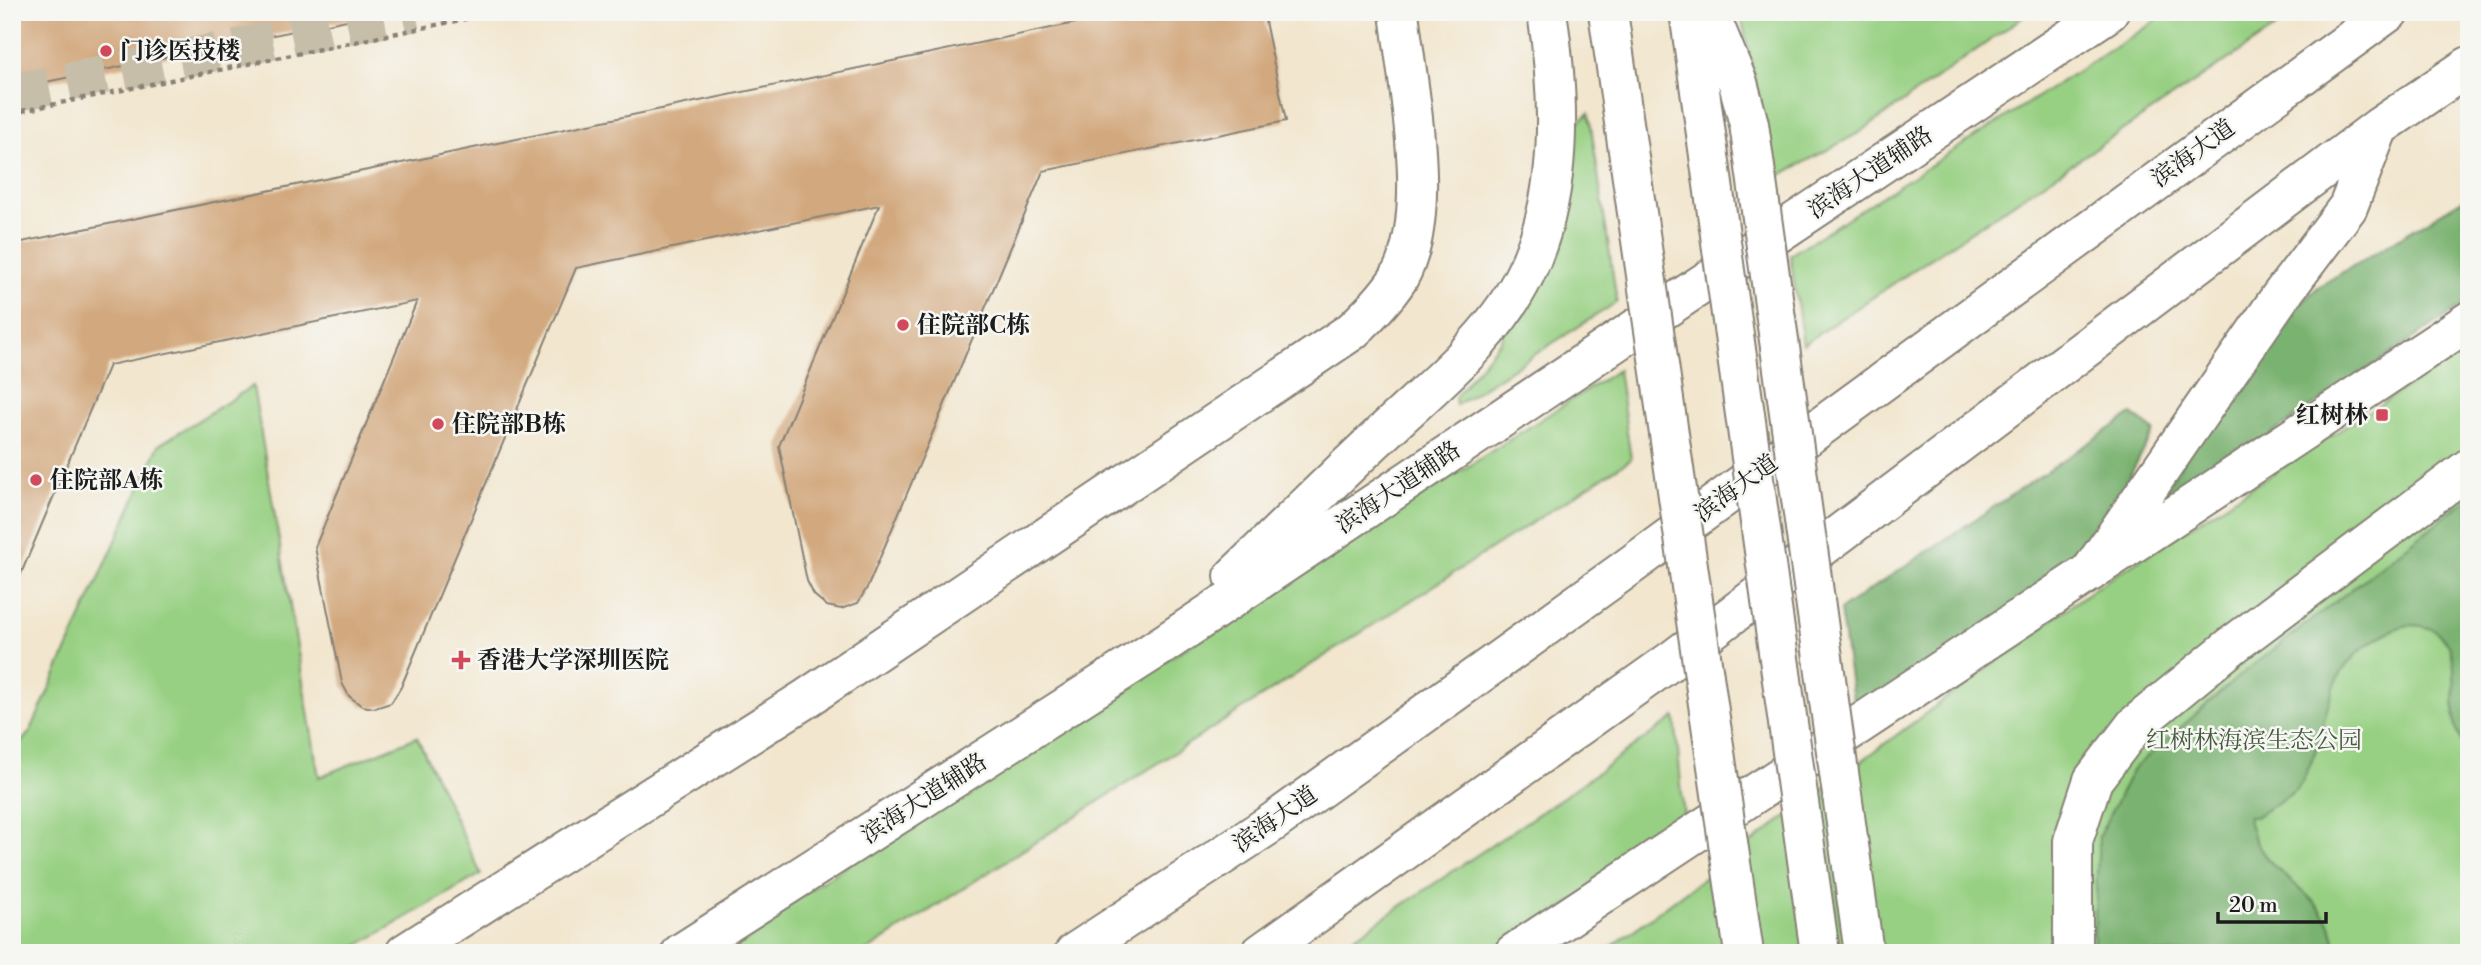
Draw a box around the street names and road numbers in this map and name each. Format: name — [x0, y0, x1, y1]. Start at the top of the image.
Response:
street label: 滨海大道 — [2146, 113, 2241, 194]
street label: 滨海大道辅路 — [1802, 120, 1939, 226]
street label: 滨海大道辅路 — [1330, 435, 1467, 541]
street label: 滨海大道 — [1689, 448, 1784, 529]
street label: 滨海大道辅路 — [856, 747, 993, 851]
street label: 滨海大道 — [1228, 780, 1323, 860]

